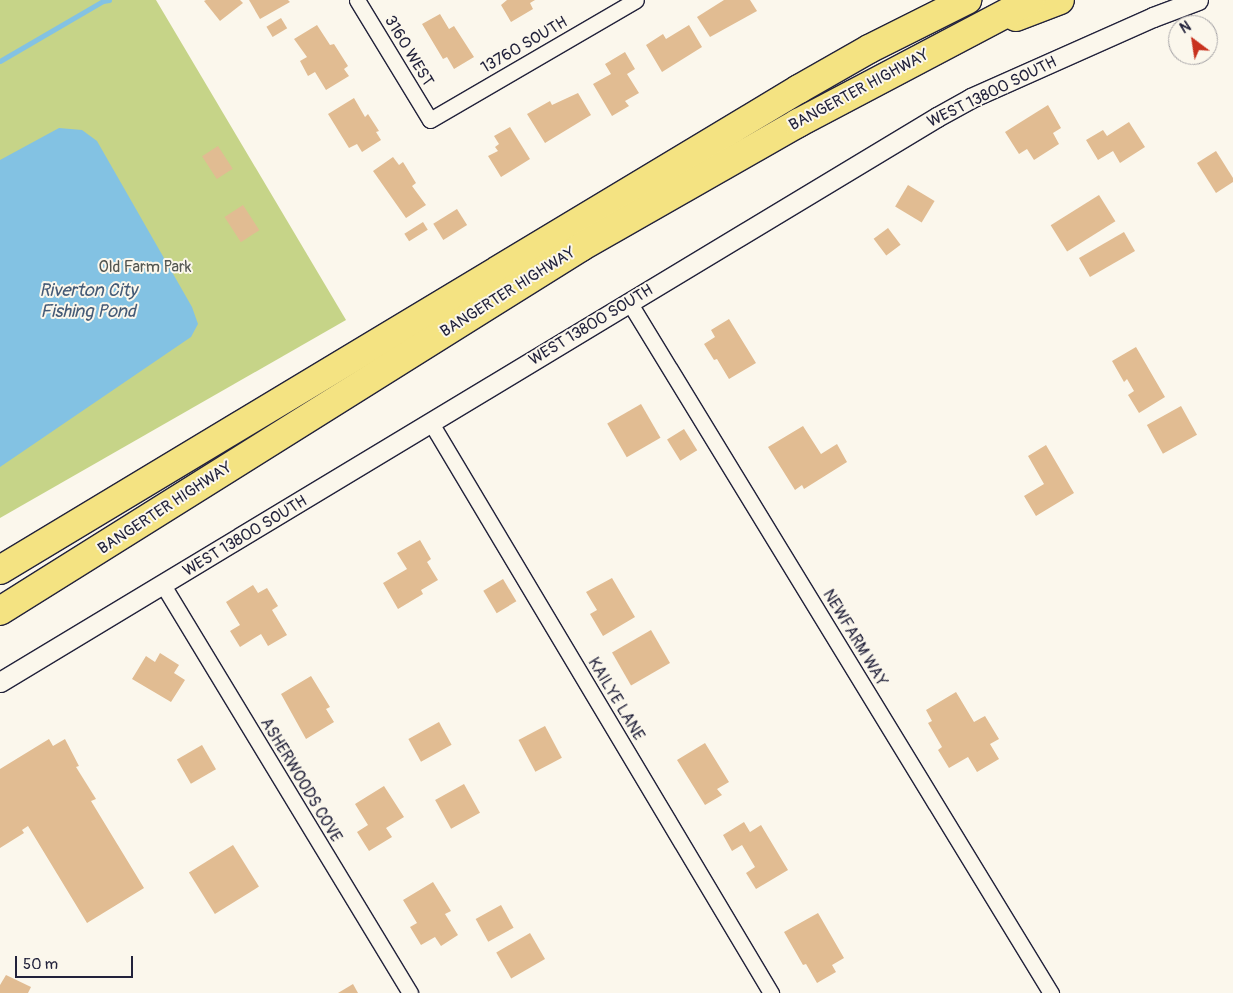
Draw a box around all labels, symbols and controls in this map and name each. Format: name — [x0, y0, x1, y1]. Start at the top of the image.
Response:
street label: 3160 WEST — [380, 12, 438, 90]
street label: 13760 SOUTH — [477, 13, 571, 77]
north arrow — [1168, 15, 1218, 65]
text: N — [1177, 18, 1194, 37]
street label: BANGERTER HIGHWAY — [786, 45, 932, 135]
street label: WEST 13800 SOUTH — [924, 52, 1060, 132]
street label: BANGERTER HIGHWAY — [437, 243, 579, 341]
park label: Old Farm Park — [99, 257, 191, 277]
street label: WEST 13800 SOUTH — [525, 280, 657, 370]
water label: Riverton City Fishing Pond — [39, 281, 137, 324]
street label: BANGERTER HIGHWAY — [94, 458, 236, 558]
street label: WEST 13800 SOUTH — [179, 491, 311, 581]
street label: NEWFARM WAY — [819, 586, 891, 690]
street label: KAILYE LANE — [584, 654, 648, 744]
street label: ASHERWOODS COVE — [256, 714, 346, 846]
scale bar — [18, 946, 135, 978]
text: 50 m — [23, 955, 58, 974]

